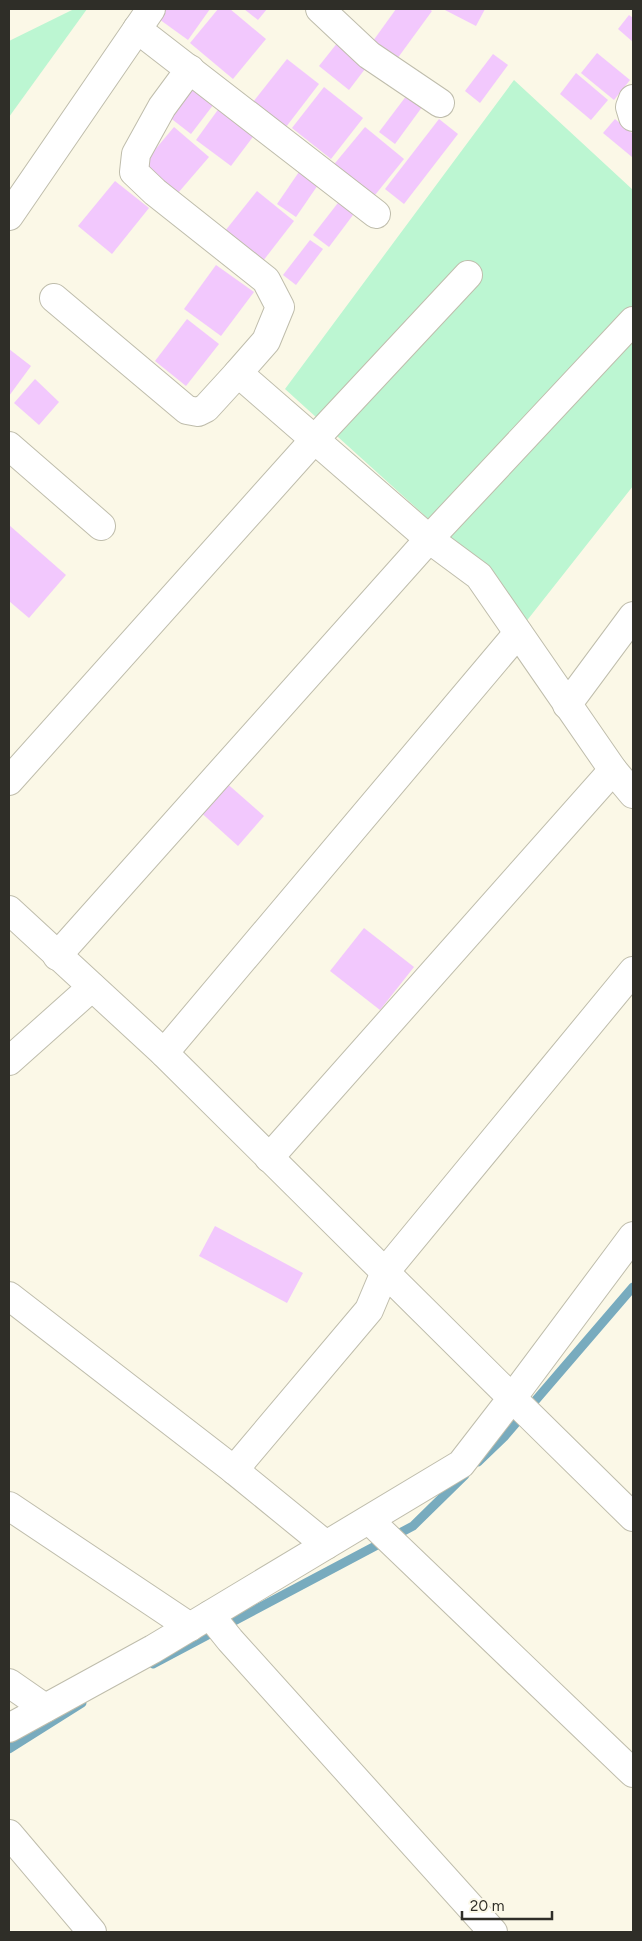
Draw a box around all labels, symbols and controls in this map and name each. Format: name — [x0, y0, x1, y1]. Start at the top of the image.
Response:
scale bar — [462, 1888, 552, 1920]
text: 20 m — [470, 1897, 504, 1915]

